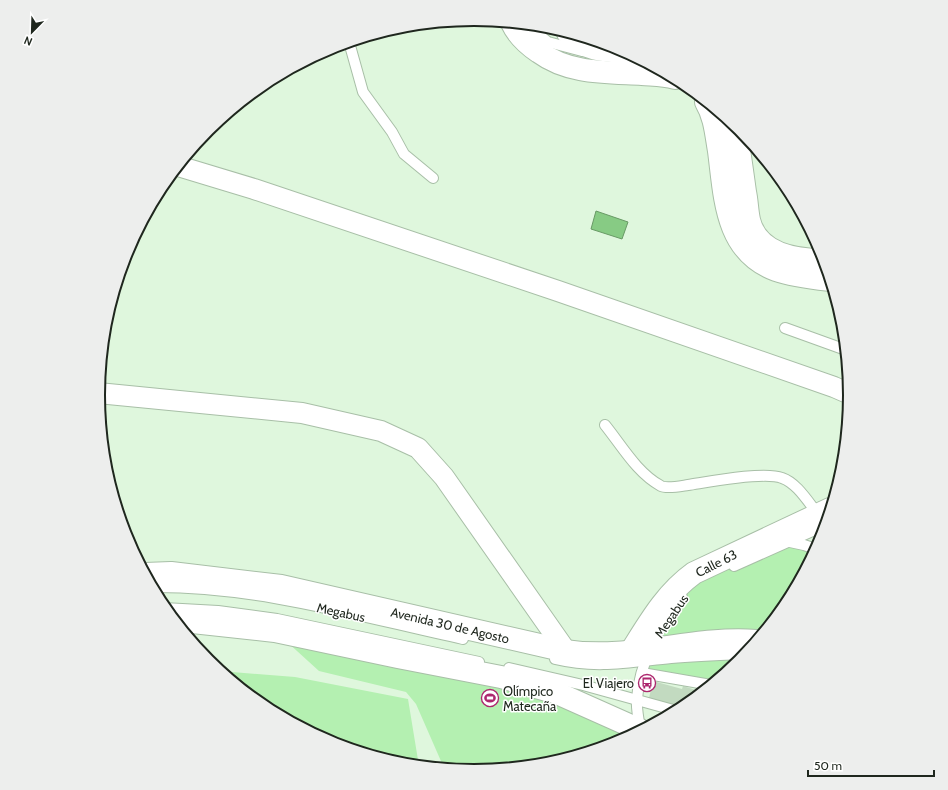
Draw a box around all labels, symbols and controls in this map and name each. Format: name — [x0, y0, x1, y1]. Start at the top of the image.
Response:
north arrow — [12, 12, 52, 52]
text: N — [22, 33, 34, 49]
street label: Calle 63 — [693, 546, 739, 580]
street label: Megabus — [651, 591, 692, 641]
street label: Megabus — [315, 599, 367, 625]
street label: Avenida 30 de Agosto — [389, 604, 511, 646]
bus stop icon: El Viajero — [637, 673, 657, 693]
place label: El Viajero — [583, 675, 634, 692]
place label: Olímpico Matecaña — [503, 683, 557, 714]
sports icon: Olímpico Matecaña — [480, 688, 500, 708]
scale bar — [808, 752, 934, 778]
text: 50 m — [814, 758, 842, 773]

